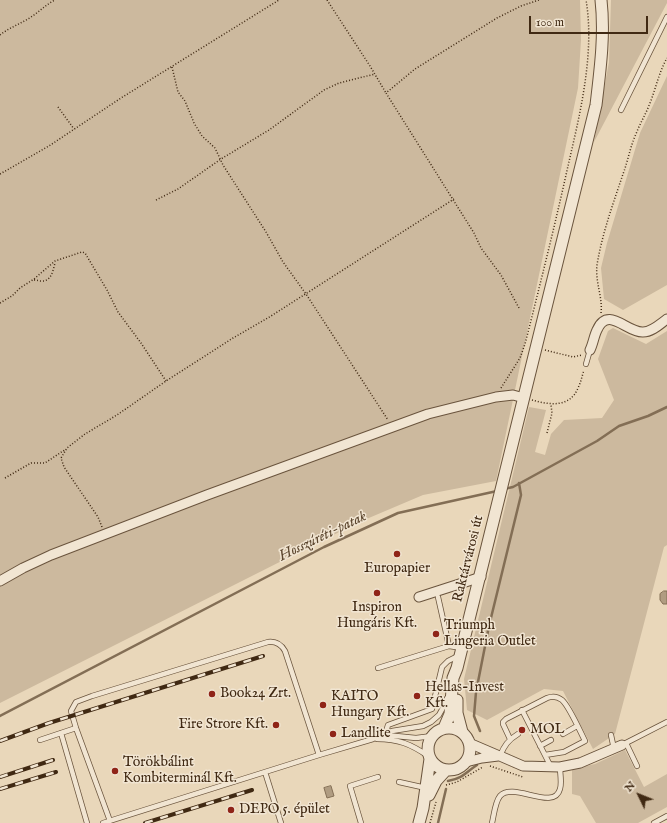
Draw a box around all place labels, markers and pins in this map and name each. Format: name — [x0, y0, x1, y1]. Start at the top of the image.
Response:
marker: Europapier — [392, 549, 402, 559]
place label: Europapier — [364, 561, 430, 577]
marker: Inspiron Hungáris Kft. — [372, 588, 382, 598]
place label: Inspiron Hungáris Kft. — [337, 600, 417, 632]
place label: Triumph Lingeria Outlet — [444, 618, 536, 650]
marker: Triumph Lingeria Outlet — [431, 629, 441, 639]
place label: Hellas-Invest Kft. — [425, 680, 504, 712]
place label: Book24 Zrt. — [220, 686, 291, 702]
marker: Book24 Zrt. — [207, 689, 217, 699]
place label: KAITO Hungary Kft. — [331, 689, 409, 722]
marker: Hellas-Invest Kft. — [412, 691, 422, 701]
marker: KAITO Hungary Kft. — [318, 700, 328, 710]
place label: Fire Strore Kft. — [178, 717, 268, 733]
marker: Fire Strore Kft. — [271, 720, 281, 730]
place label: MOL — [530, 722, 564, 738]
marker: MOL — [517, 725, 527, 735]
place label: Landlite — [341, 726, 391, 742]
marker: Landlite — [328, 729, 338, 739]
place label: Törökbálint Kombiterminál Kft. — [123, 755, 237, 788]
marker: Törökbálint Kombiterminál Kft. — [110, 766, 120, 776]
place label: DEPO 5. épület — [239, 802, 330, 818]
marker: DEPO 5. épület — [226, 805, 236, 815]

